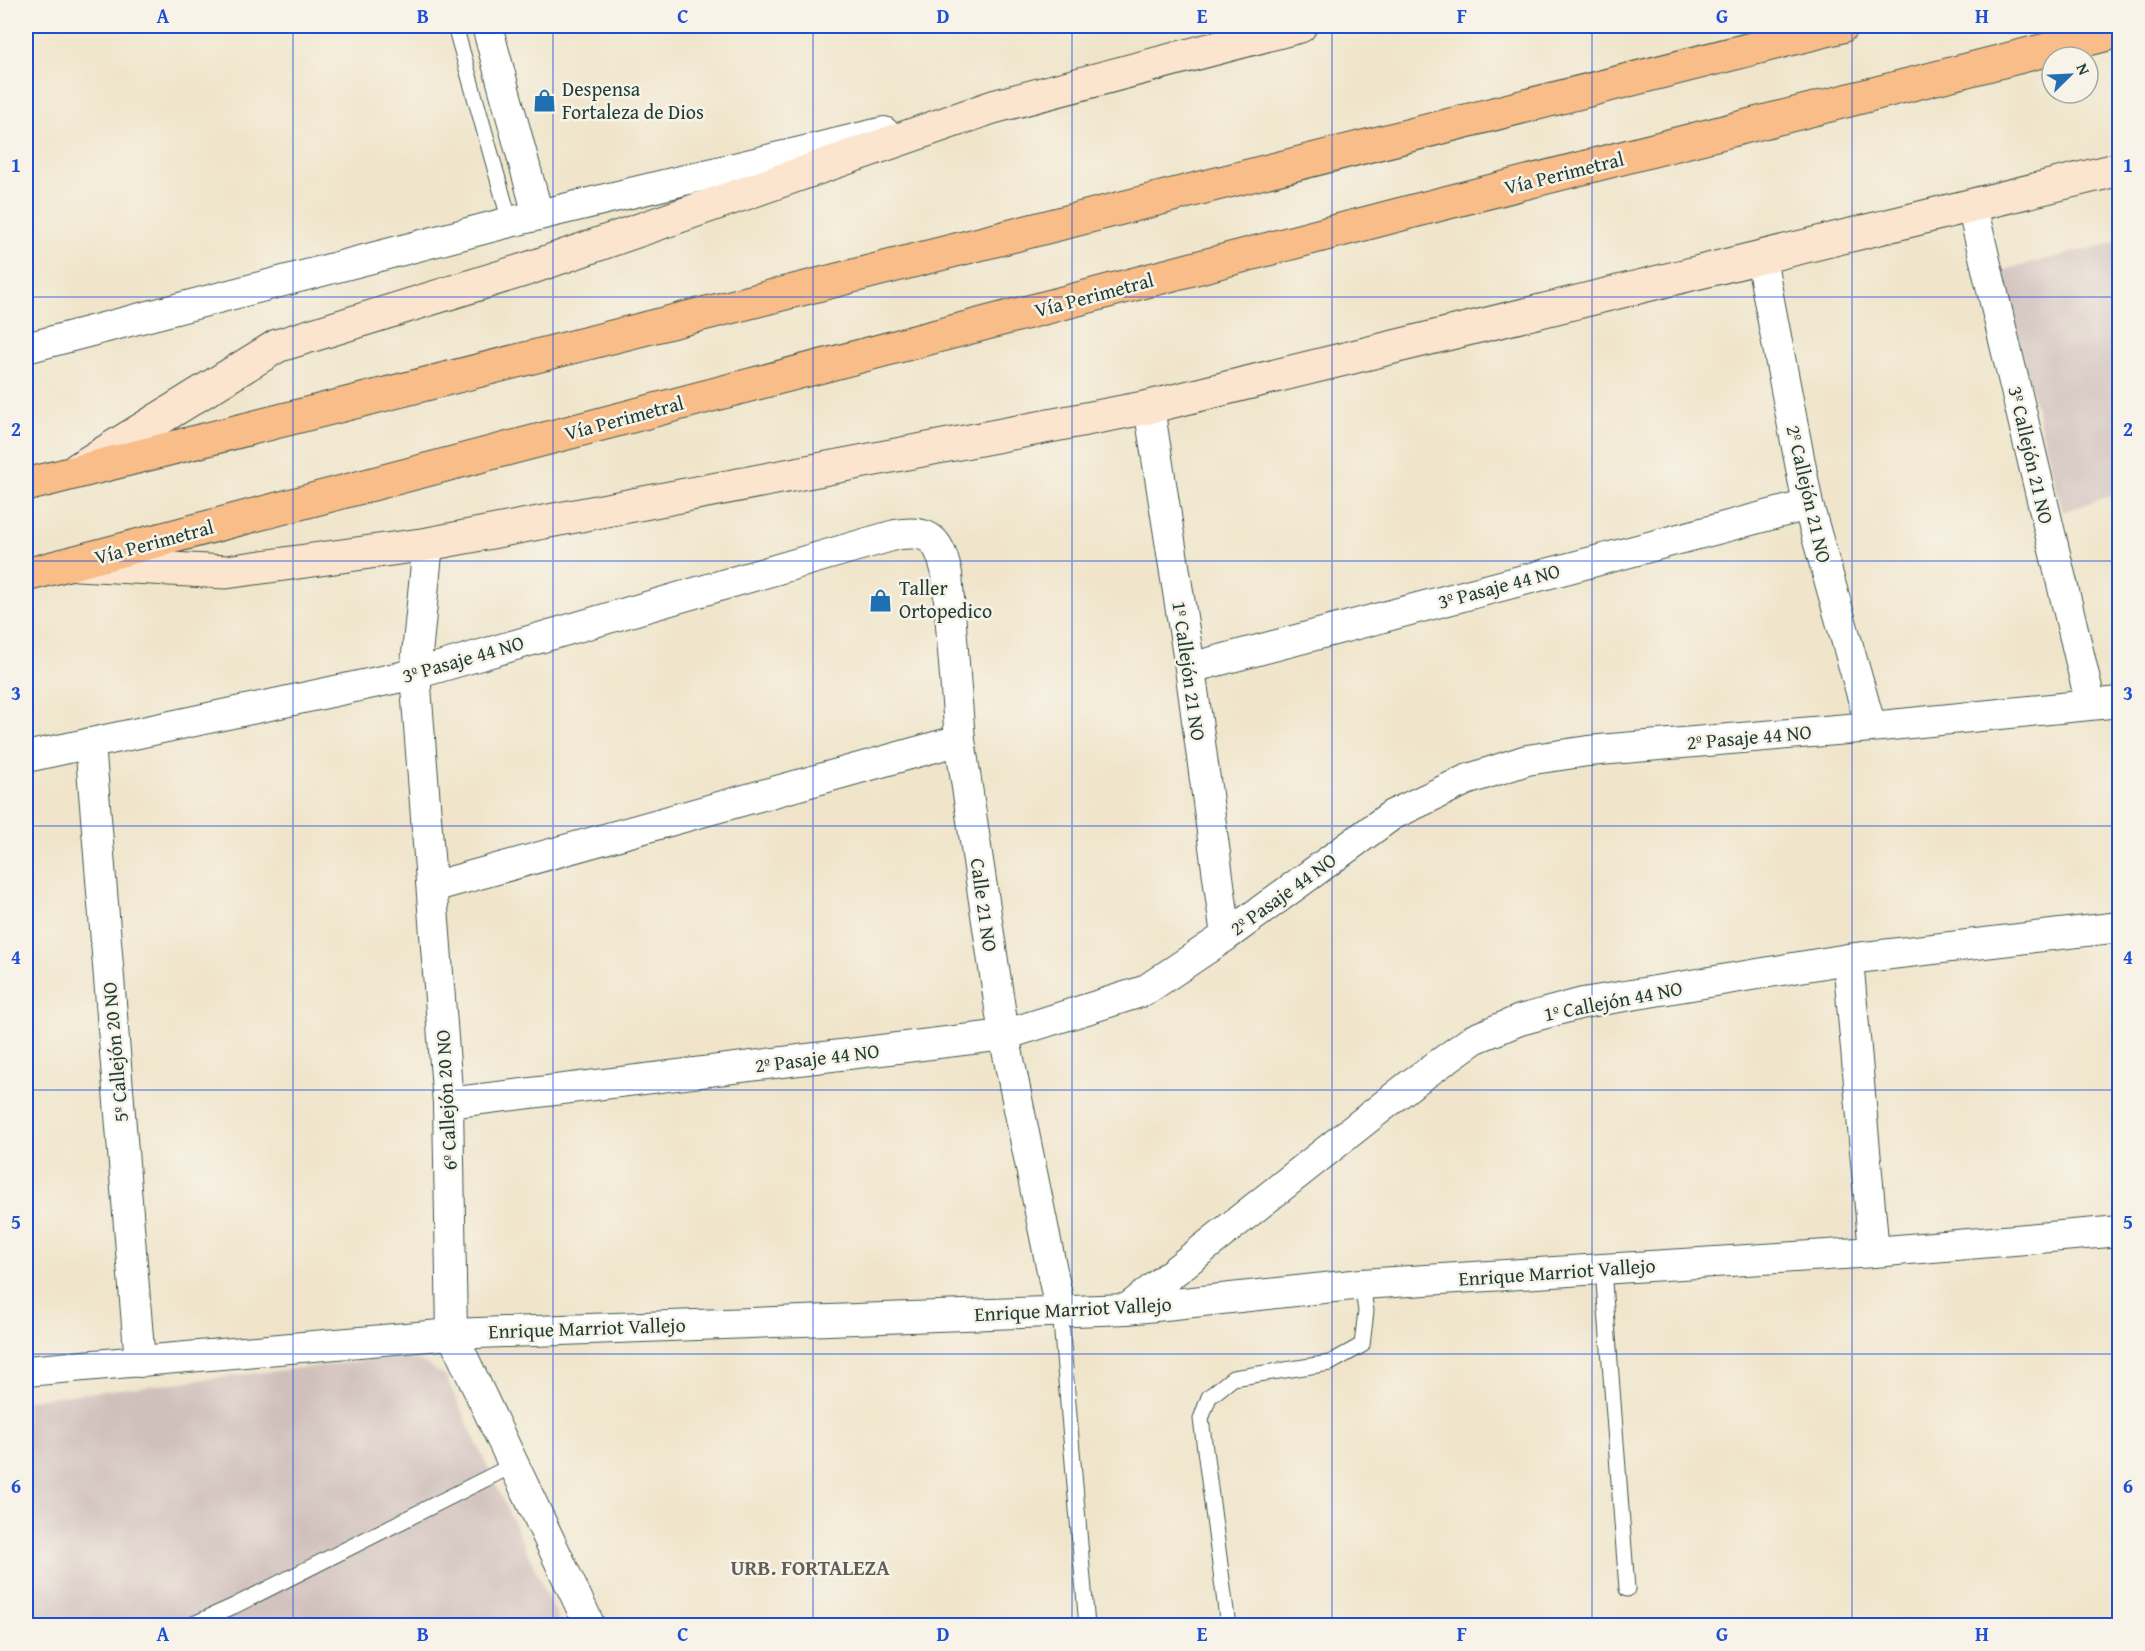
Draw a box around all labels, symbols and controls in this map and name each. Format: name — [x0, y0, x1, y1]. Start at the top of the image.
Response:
text: A — [157, 1, 170, 30]
text: B — [417, 1, 429, 30]
text: C — [677, 1, 689, 30]
text: D — [936, 1, 950, 30]
text: E — [1197, 1, 1208, 30]
text: F — [1457, 1, 1467, 30]
text: G — [1716, 1, 1728, 30]
text: H — [1975, 1, 1989, 30]
north arrow — [2040, 45, 2100, 105]
text: N — [2071, 59, 2097, 79]
place label: Despensa Fortaleza de Dios — [562, 74, 704, 126]
shop icon: Despensa Fortaleza de Dios — [531, 87, 557, 113]
street label: Vía Perimetral — [1501, 144, 1627, 201]
text: 1 — [11, 150, 21, 179]
text: 1 — [2123, 150, 2133, 179]
street label: Vía Perimetral — [1031, 265, 1157, 324]
street label: 3º Callejón 21 NO — [2002, 383, 2061, 527]
street label: Vía Perimetral — [561, 388, 687, 447]
text: 2 — [11, 414, 21, 443]
text: 2 — [2123, 414, 2133, 443]
street label: 2º Callejón 21 NO — [1780, 422, 1839, 566]
street label: Vía Perimetral — [91, 512, 217, 571]
street label: 3º Pasaje 44 NO — [1435, 555, 1563, 616]
place label: Taller Ortopedico — [899, 573, 992, 625]
shop icon: Taller Ortopedico — [868, 587, 894, 613]
street label: 1º Callejón 21 NO — [1165, 599, 1214, 743]
street label: 3º Pasaje 44 NO — [399, 627, 527, 690]
text: 3 — [11, 678, 21, 707]
text: 3 — [2123, 678, 2133, 707]
street label: 2º Pasaje 44 NO — [1685, 717, 1813, 756]
street label: 2º Pasaje 44 NO — [1223, 845, 1342, 942]
street label: Calle 21 NO — [964, 856, 1005, 954]
text: 4 — [11, 942, 21, 971]
text: 4 — [2123, 942, 2133, 971]
street label: 1º Callejón 44 NO — [1541, 973, 1685, 1028]
street label: 5º Callejón 20 NO — [94, 981, 135, 1123]
street label: 6º Callejón 20 NO — [427, 1029, 464, 1171]
street label: 2º Pasaje 44 NO — [753, 1035, 881, 1080]
text: 5 — [11, 1207, 21, 1236]
text: 5 — [2123, 1207, 2133, 1236]
street label: Enrique Marriot Vallejo — [1457, 1250, 1657, 1293]
street label: Enrique Marriot Vallejo — [974, 1289, 1172, 1328]
street label: Enrique Marriot Vallejo — [488, 1310, 686, 1345]
text: 6 — [11, 1471, 21, 1500]
text: 6 — [2123, 1471, 2133, 1500]
district label: URB. FORTALEZA — [730, 1552, 890, 1583]
text: A — [157, 1619, 170, 1648]
text: B — [417, 1619, 429, 1648]
text: C — [677, 1619, 689, 1648]
text: D — [936, 1619, 950, 1648]
text: E — [1197, 1619, 1208, 1648]
text: F — [1457, 1619, 1467, 1648]
text: G — [1716, 1619, 1728, 1648]
text: H — [1975, 1619, 1989, 1648]

